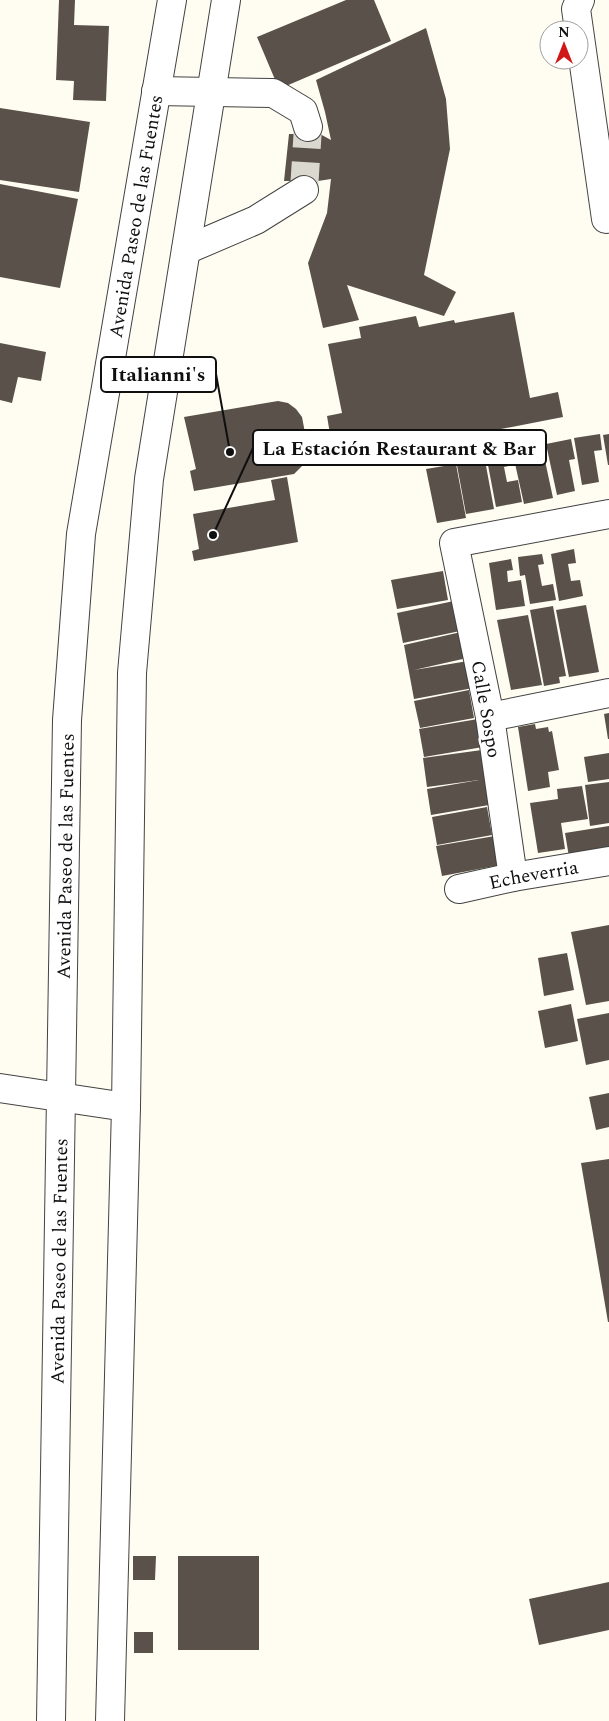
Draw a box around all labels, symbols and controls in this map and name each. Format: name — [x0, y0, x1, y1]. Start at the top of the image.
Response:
north arrow — [539, 20, 589, 70]
text: N — [558, 22, 570, 43]
street label: Avenida Paseo de las Fuentes — [102, 93, 172, 340]
callout: Italianni's — [101, 357, 216, 392]
text: Italianni's — [111, 360, 205, 390]
callout: La Estación Restaurant & Bar — [253, 430, 546, 465]
text: La Estación Restaurant & Bar — [262, 434, 536, 464]
street label: Calle Sospo — [463, 658, 508, 760]
street label: Avenida Paseo de las Fuentes — [50, 733, 83, 979]
street label: Echeverria — [486, 853, 581, 898]
street label: Avenida Paseo de las Fuentes — [43, 1138, 76, 1384]

